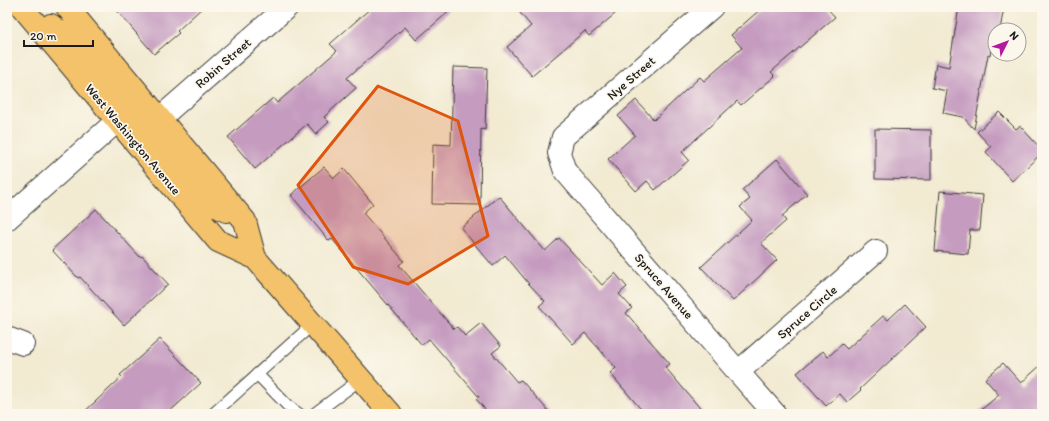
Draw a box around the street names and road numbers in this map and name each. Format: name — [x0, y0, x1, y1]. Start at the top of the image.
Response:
street label: Robin Street — [192, 35, 254, 91]
street label: Nye Street — [604, 53, 658, 103]
street label: West Washington Avenue — [82, 80, 184, 198]
street label: Spruce Avenue — [631, 250, 697, 322]
street label: Spruce Circle — [774, 282, 840, 342]

